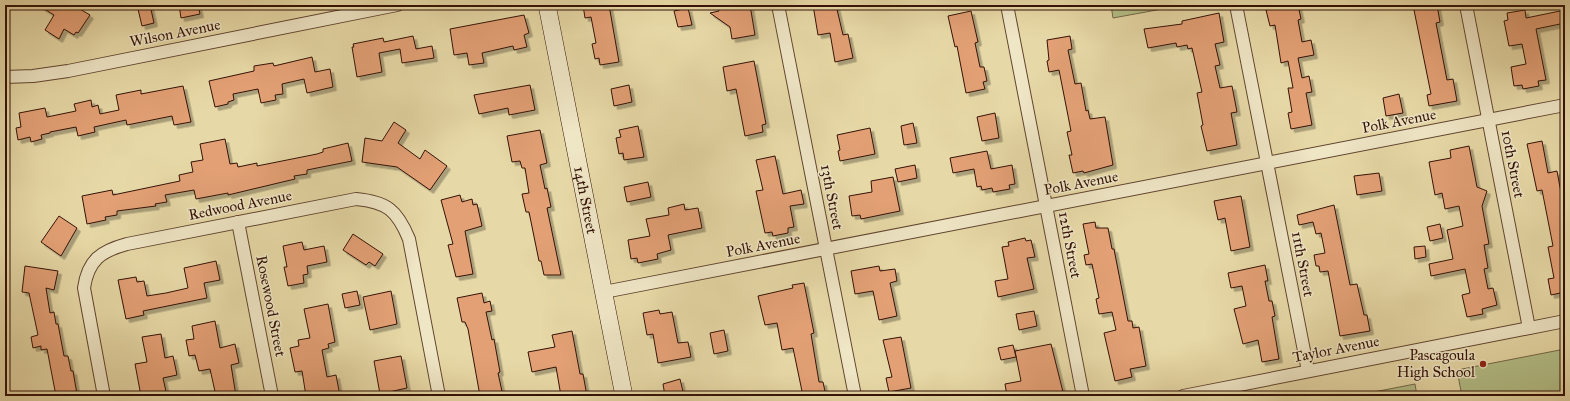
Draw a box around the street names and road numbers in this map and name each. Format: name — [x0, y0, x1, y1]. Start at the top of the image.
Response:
street label: Wilson Avenue — [128, 15, 222, 51]
street label: Polk Avenue — [1360, 105, 1438, 137]
street label: 10th Street — [1498, 129, 1529, 200]
street label: 13th Street — [817, 163, 847, 232]
street label: 14th Street — [570, 165, 601, 236]
street label: Polk Avenue — [1042, 167, 1120, 199]
street label: Redwood Avenue — [187, 186, 293, 224]
street label: 12th Street — [1055, 210, 1085, 281]
street label: Polk Avenue — [724, 229, 802, 261]
street label: 11th Street — [1288, 230, 1318, 299]
street label: Rosewood Street — [252, 254, 290, 359]
street label: Taylor Avenue — [1291, 332, 1381, 366]

